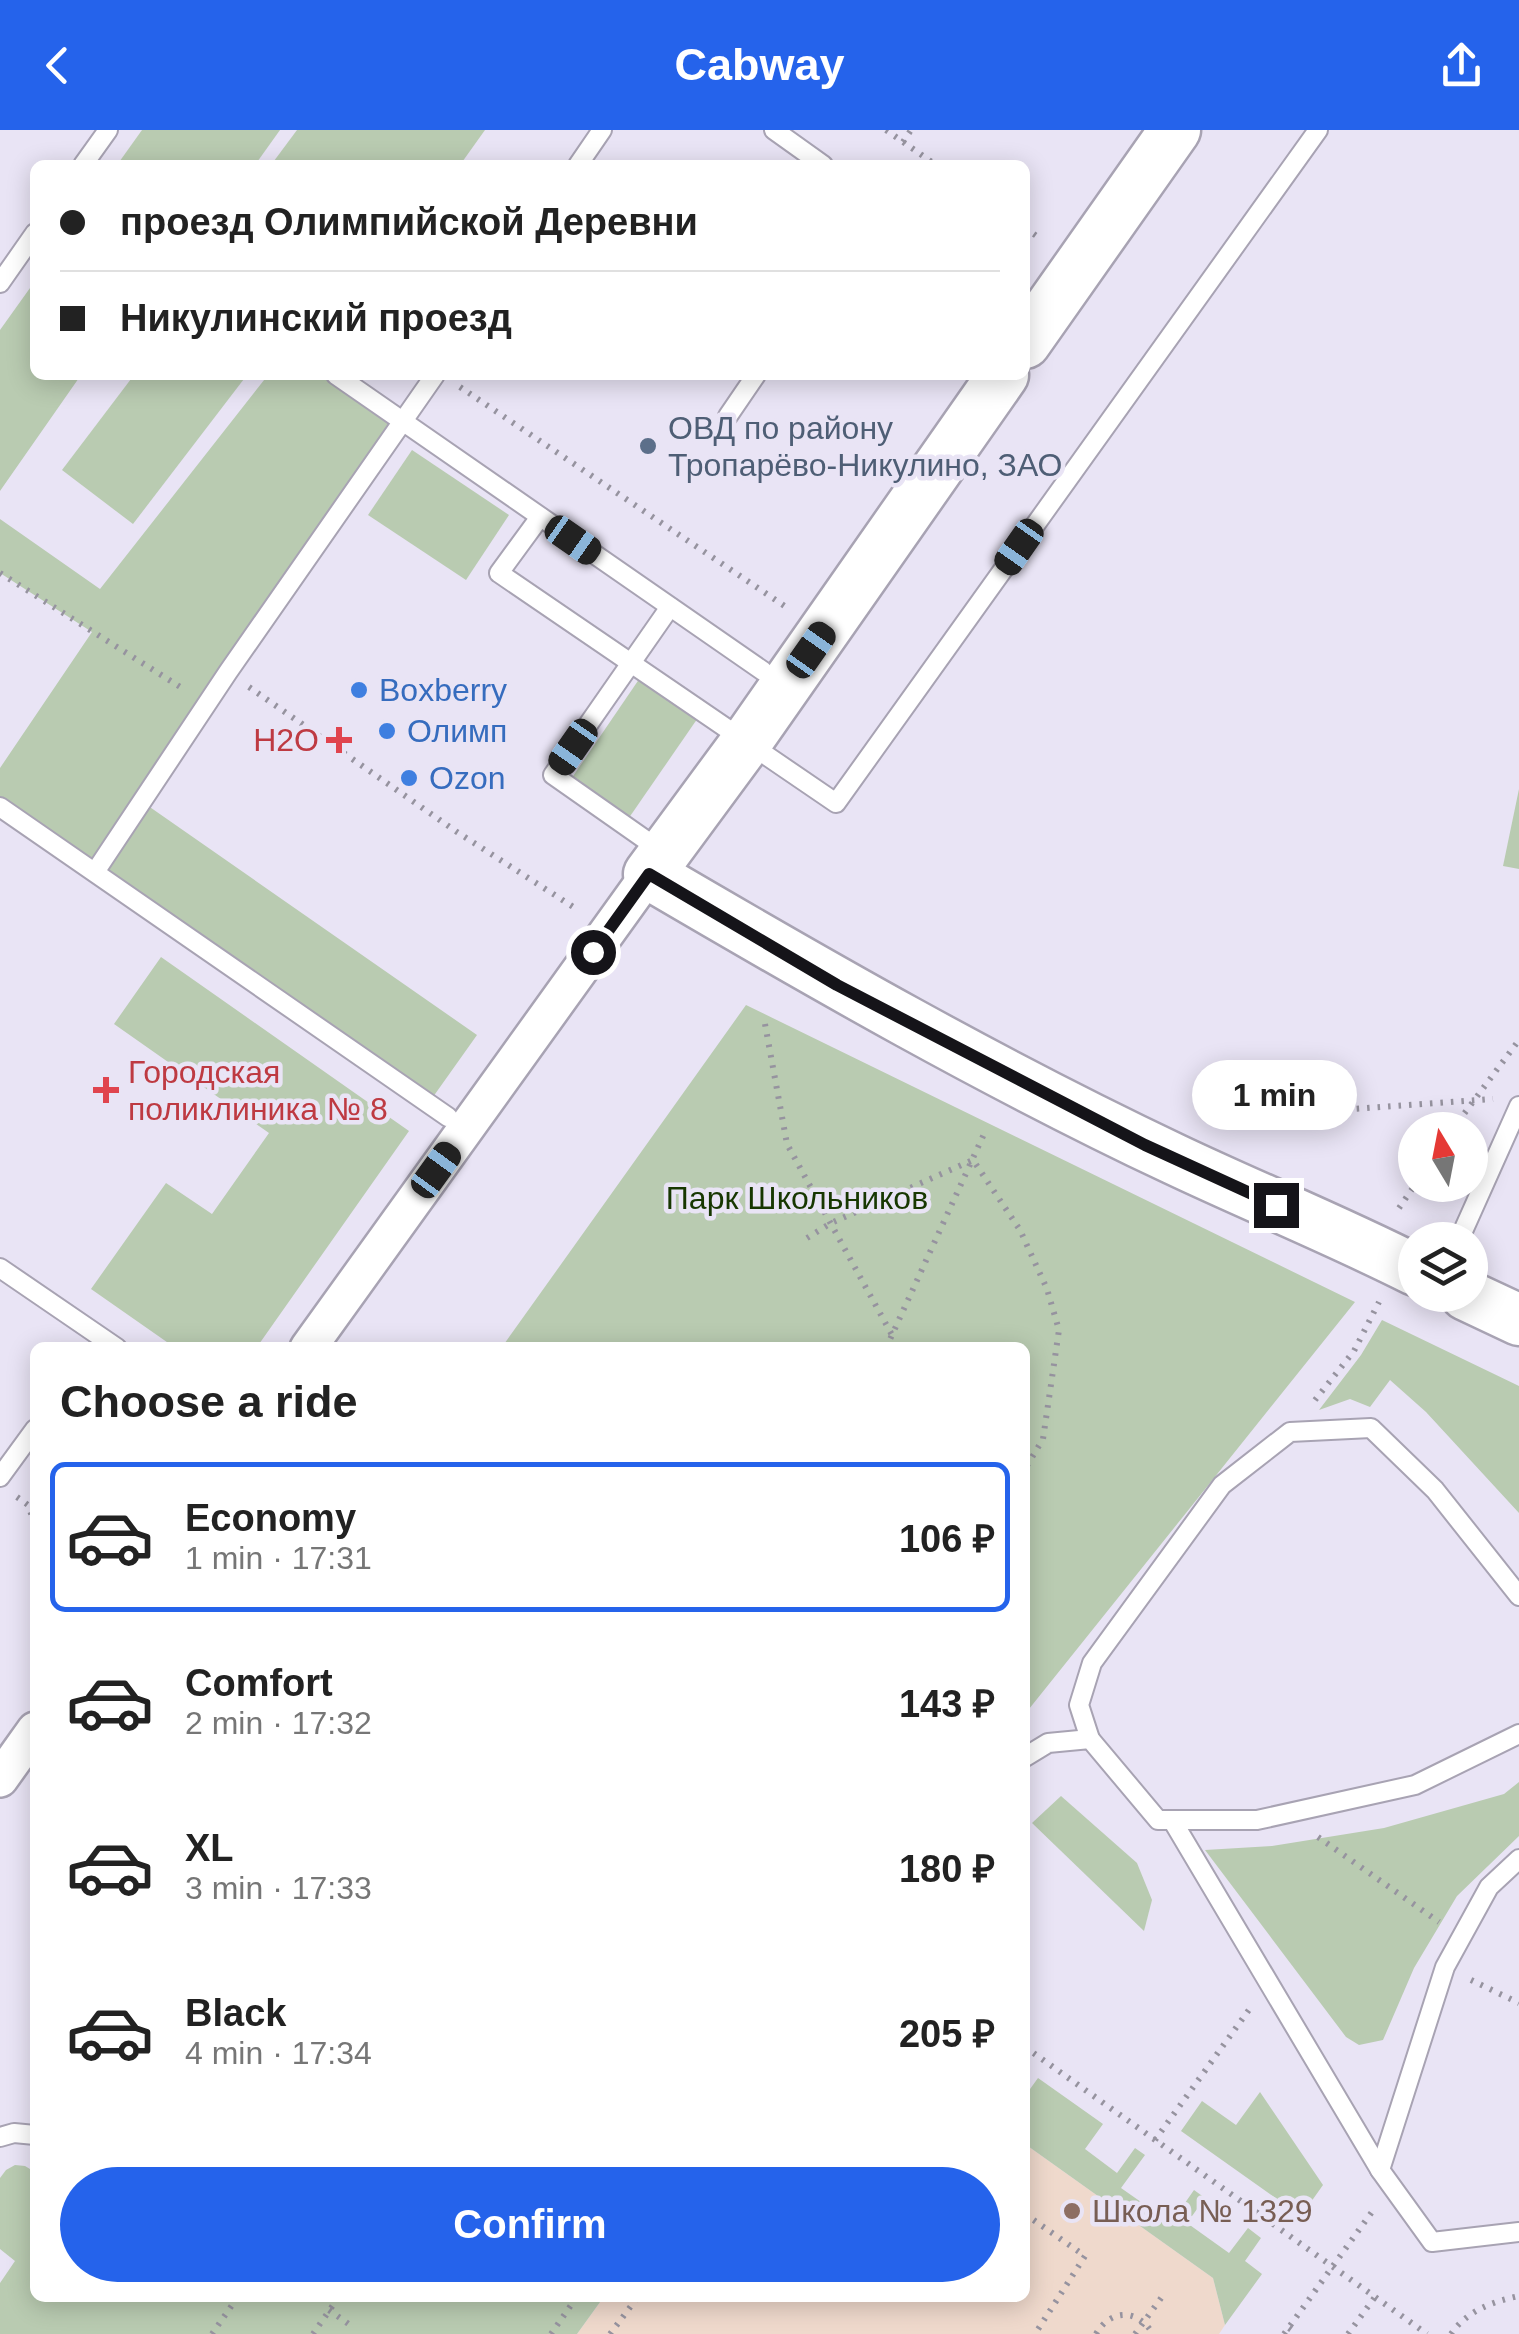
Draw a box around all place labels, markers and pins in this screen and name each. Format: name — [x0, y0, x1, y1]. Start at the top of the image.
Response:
place label: ОВД по району Тропарёво-Никулино, ЗАО — [668, 410, 1062, 483]
marker: ОВД по району Тропарёво-Никулино, ЗАО — [637, 435, 659, 457]
place label: Boxberry — [379, 672, 507, 708]
marker: Boxberry — [348, 679, 370, 701]
place label: Олимп — [407, 713, 507, 749]
marker: Олимп — [376, 720, 398, 742]
place label: H2O — [253, 722, 319, 758]
marker: H2O — [328, 729, 350, 751]
place label: Ozon — [429, 760, 505, 796]
marker: Ozon — [398, 767, 420, 789]
place label: Городская поликлиника № 8 — [128, 1054, 388, 1127]
marker: Городская поликлиника № 8 — [93, 1077, 119, 1103]
place label: Школа № 1329 — [1092, 2193, 1313, 2229]
marker: Школа № 1329 — [1061, 2200, 1083, 2222]

